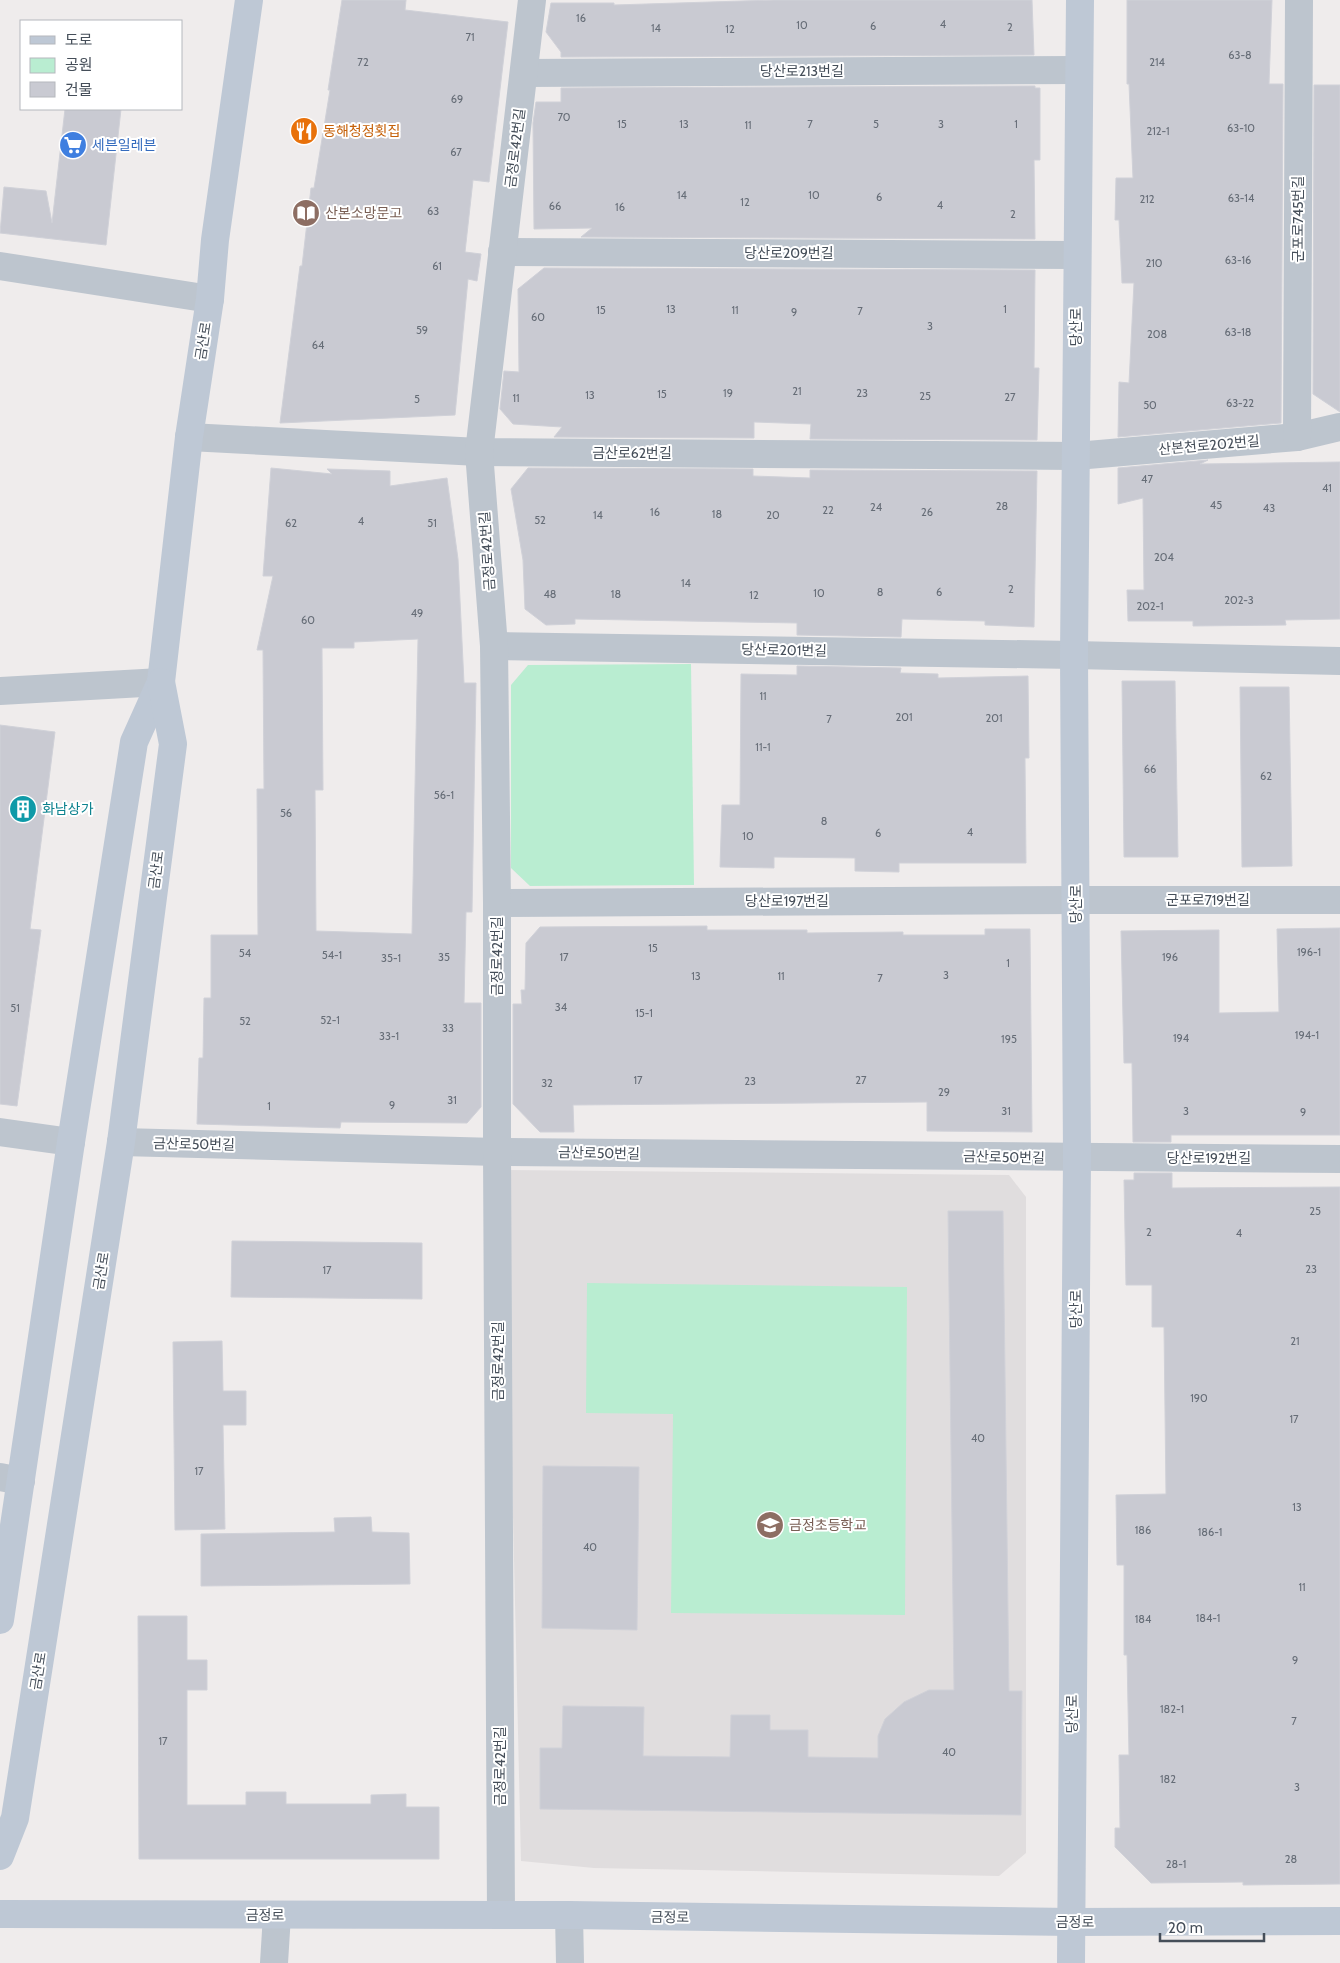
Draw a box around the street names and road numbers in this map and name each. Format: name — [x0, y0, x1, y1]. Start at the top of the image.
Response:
street label: 당산로213번길 — [760, 62, 844, 80]
street label: 금정로42번길 — [501, 107, 529, 189]
street label: 군포로745번길 — [1289, 176, 1307, 262]
street label: 당산로209번길 — [744, 244, 834, 262]
street label: 당산로 — [1067, 308, 1085, 346]
street label: 금산로 — [191, 320, 215, 361]
street label: 산본천로202번길 — [1158, 432, 1260, 458]
street label: 금산로62번길 — [592, 444, 672, 462]
street label: 금정로42번길 — [475, 511, 499, 591]
street label: 당산로201번길 — [741, 640, 827, 660]
street label: 금산로 — [145, 850, 167, 890]
street label: 당산로 — [1067, 885, 1085, 923]
street label: 군포로719번길 — [1166, 891, 1250, 909]
street label: 당산로197번길 — [745, 892, 829, 910]
street label: 금정로42번길 — [488, 916, 506, 996]
street label: 금산로50번길 — [153, 1134, 235, 1154]
street label: 금산로50번길 — [558, 1143, 640, 1163]
street label: 금산로50번길 — [963, 1147, 1045, 1167]
street label: 당산로192번길 — [1167, 1149, 1251, 1167]
street label: 금산로 — [89, 1250, 113, 1291]
street label: 당산로 — [1067, 1290, 1085, 1328]
street label: 금정로42번길 — [489, 1321, 507, 1401]
street label: 금산로 — [26, 1650, 50, 1691]
street label: 당산로 — [1063, 1695, 1081, 1733]
street label: 금정로42번길 — [491, 1726, 509, 1806]
street label: 금정로 — [246, 1906, 284, 1924]
street label: 금정로 — [651, 1908, 690, 1926]
street label: 금정로 — [1056, 1913, 1094, 1931]

